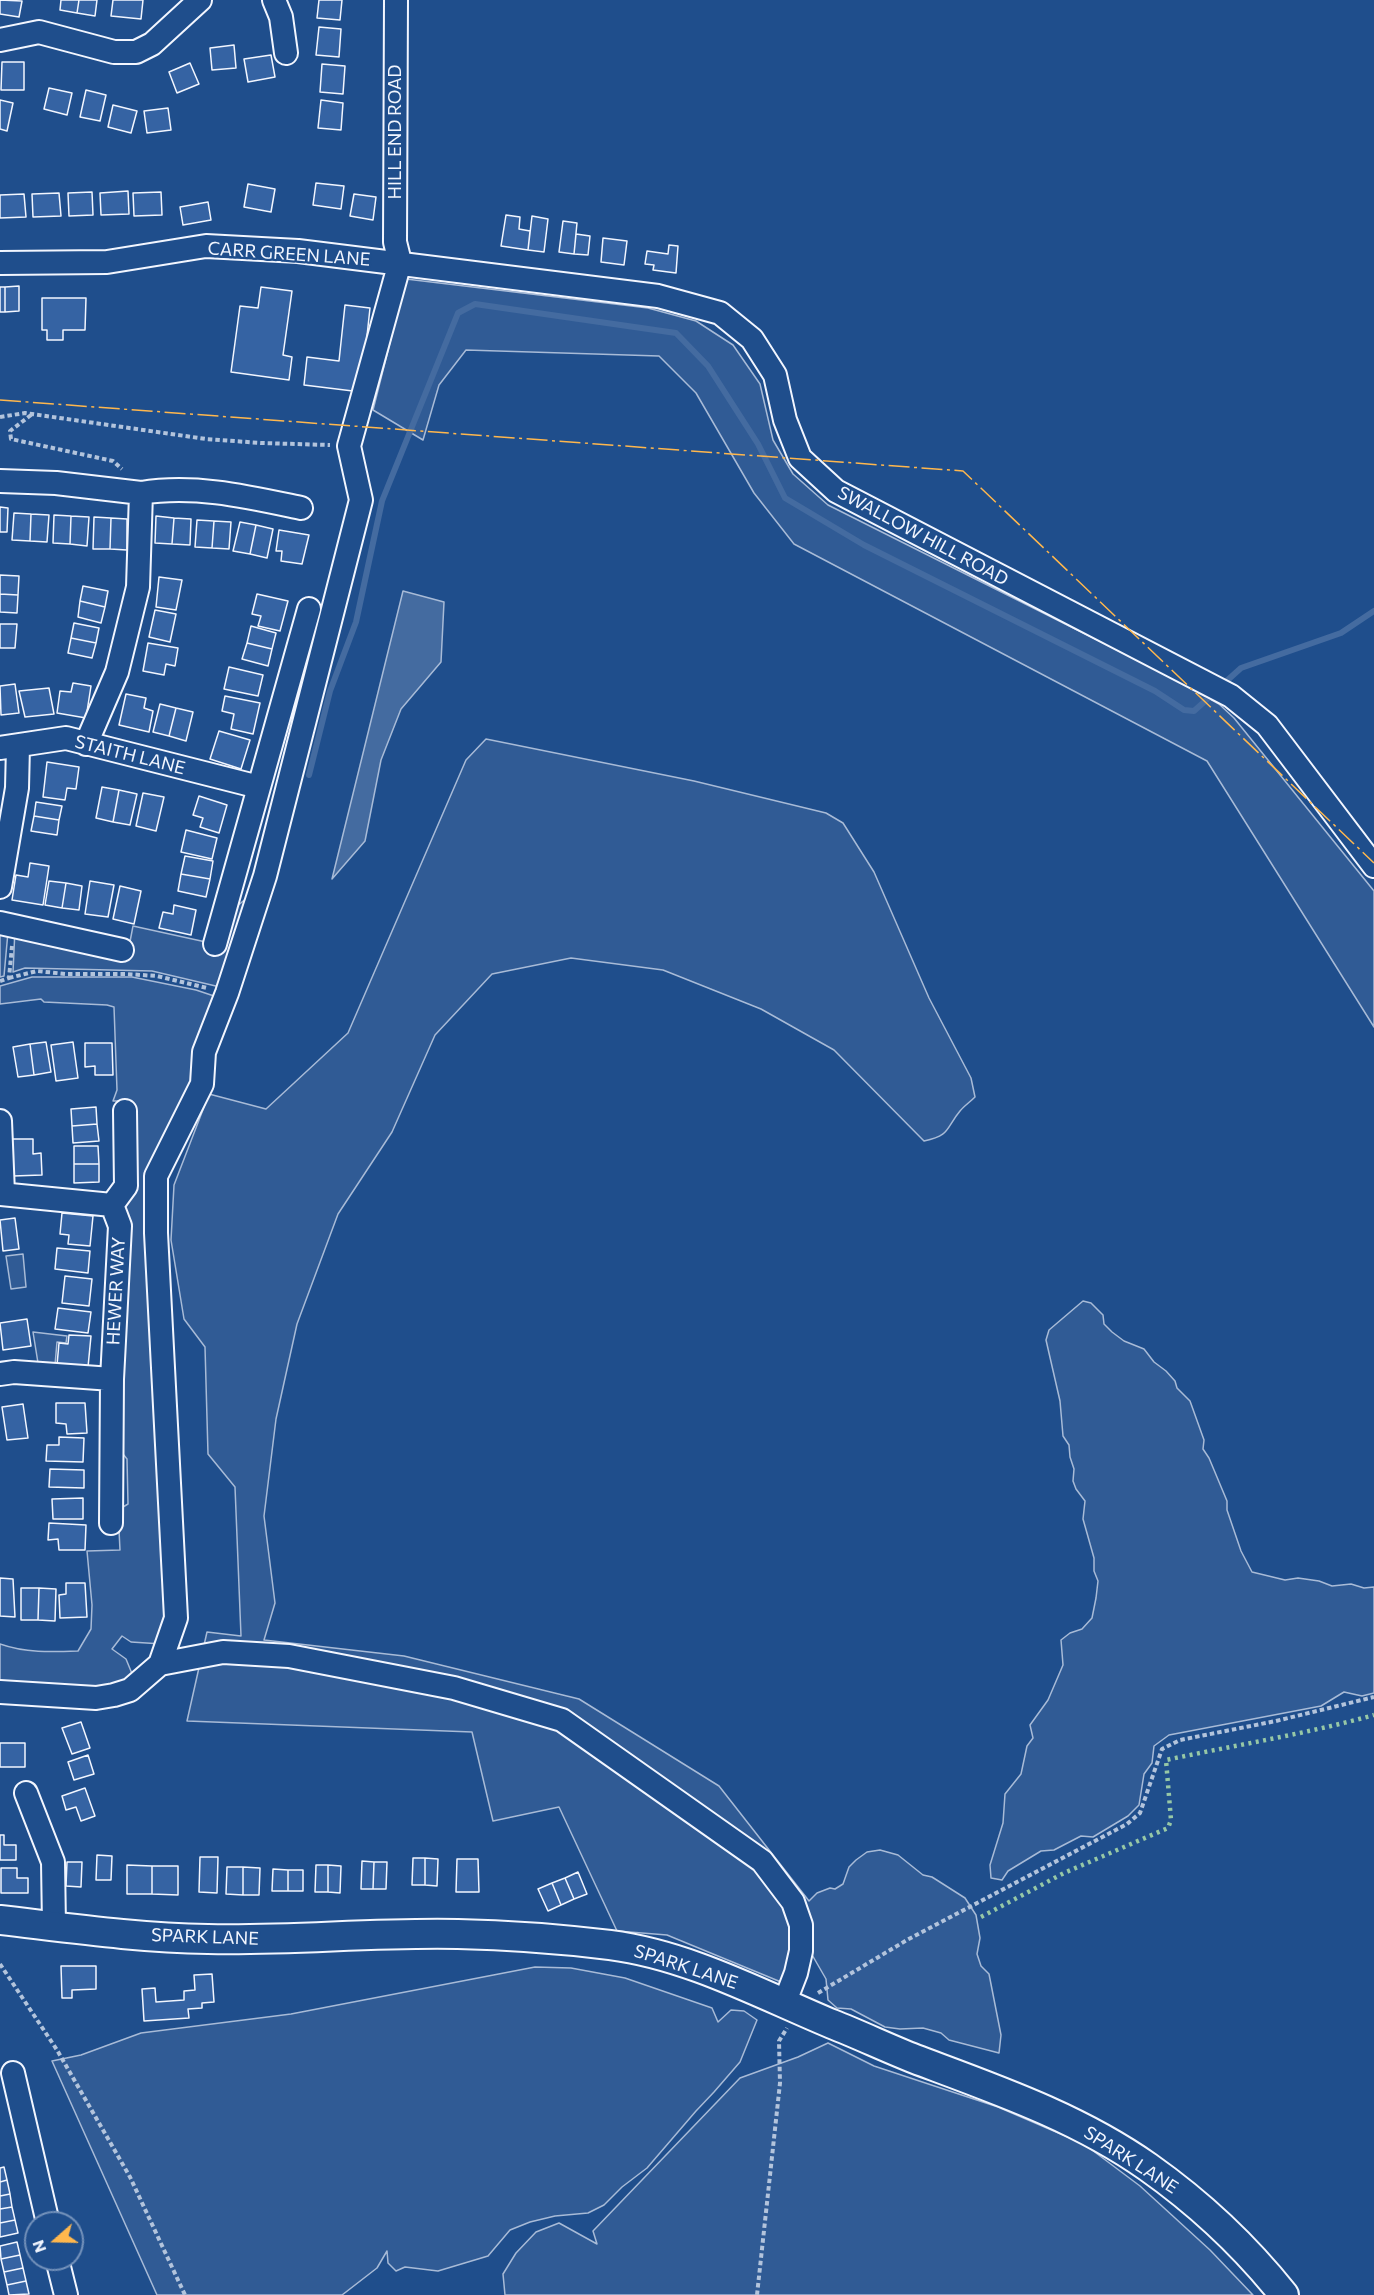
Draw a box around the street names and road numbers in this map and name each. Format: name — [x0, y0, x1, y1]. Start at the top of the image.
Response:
street label: HILL END ROAD — [384, 64, 406, 200]
street label: CARR GREEN LANE — [207, 238, 371, 270]
street label: SWALLOW HILL ROAD — [834, 482, 1012, 590]
street label: STAITH LANE — [72, 731, 188, 779]
street label: HEWER WAY — [102, 1236, 130, 1346]
street label: SPARK LANE — [151, 1924, 259, 1950]
street label: SPARK LANE — [631, 1940, 741, 1994]
street label: SPARK LANE — [1080, 2122, 1182, 2198]

